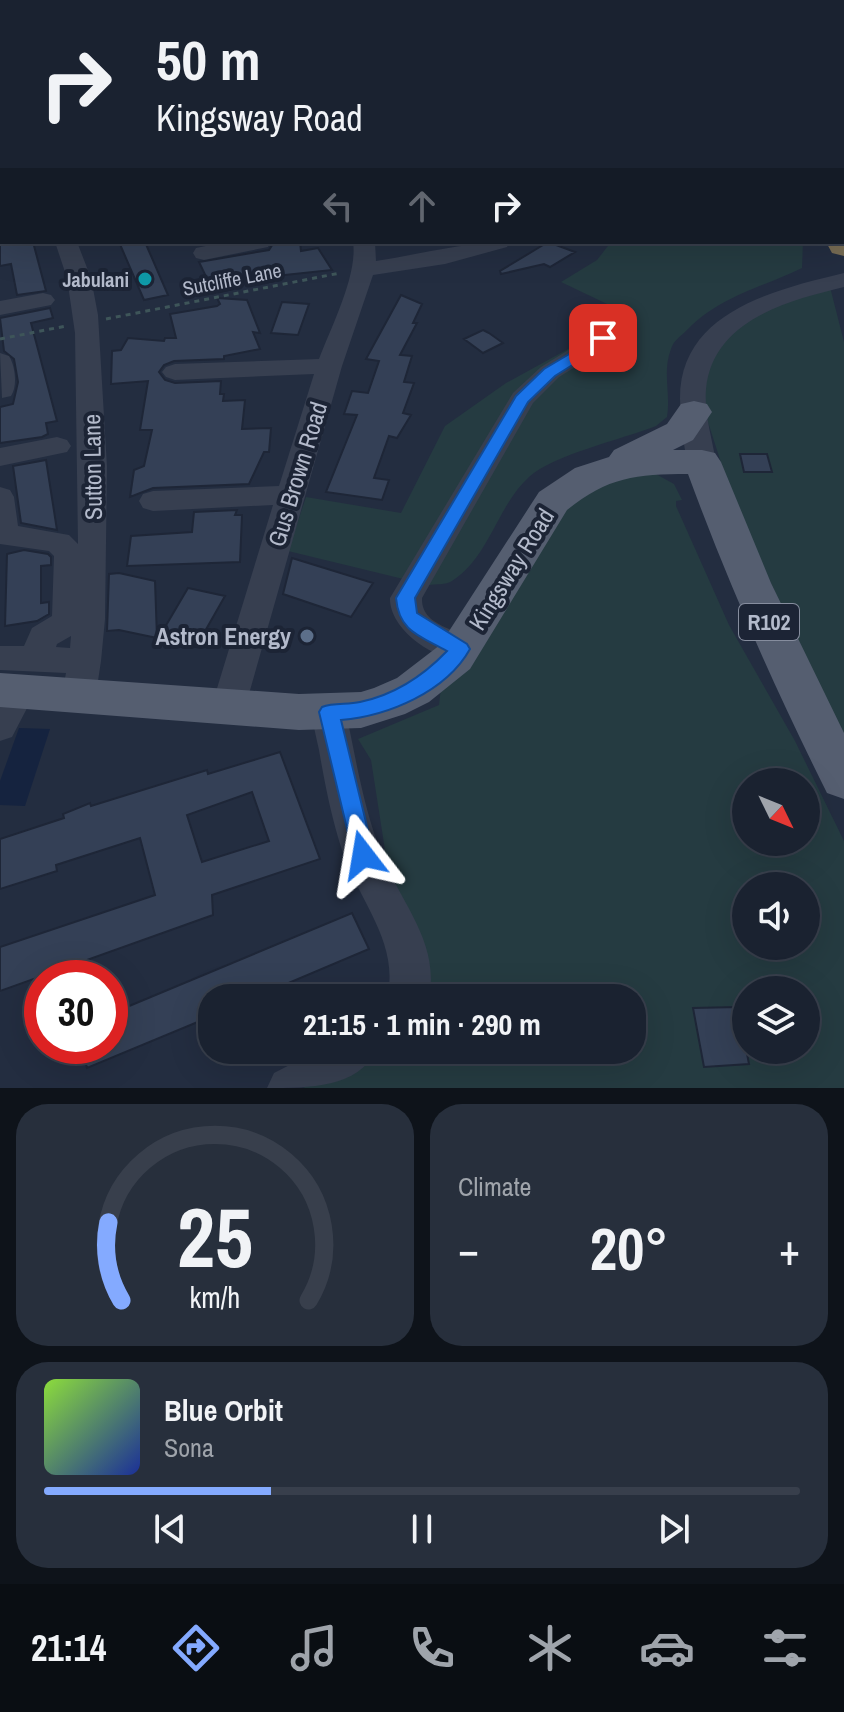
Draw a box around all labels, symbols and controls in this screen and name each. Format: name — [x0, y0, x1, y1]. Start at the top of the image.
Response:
text: 50 m — [156, 22, 261, 97]
icon: right — [24, 32, 128, 136]
text: Kingsway Road — [156, 94, 363, 142]
icon: left — [316, 184, 360, 228]
icon: ahead — [400, 184, 444, 228]
icon: right — [484, 184, 528, 228]
street label: Sutcliffe Lane — [180, 256, 284, 302]
place label: Jabulani — [62, 266, 129, 293]
marker: Jabulani — [136, 270, 154, 288]
pin — [569, 304, 637, 372]
icon: arrive — [581, 316, 625, 360]
street label: Gus Brown Road — [260, 398, 334, 550]
street label: Sutton Lane — [75, 414, 109, 520]
street label: Kingsway Road — [461, 502, 561, 636]
road number: R102 — [739, 604, 799, 640]
place label: Astron Energy — [155, 620, 291, 652]
marker: Astron Energy — [298, 627, 316, 645]
north arrow — [732, 768, 820, 856]
map controls — [732, 768, 820, 1064]
position arrow — [321, 813, 405, 897]
button: sound — [732, 872, 820, 960]
speed limit sign: 30 — [24, 960, 128, 1064]
button: layers — [732, 976, 820, 1064]
text: 21:15 · 1 min · 290 m — [303, 1004, 541, 1044]
text: Climate — [458, 1169, 531, 1204]
text: 25 — [177, 1181, 253, 1293]
text: 20° — [590, 1208, 668, 1289]
text: − — [458, 1219, 479, 1279]
text: + — [779, 1219, 800, 1279]
text: km/h — [190, 1278, 240, 1317]
text: Blue Orbit — [164, 1390, 283, 1430]
text: Sona — [164, 1430, 214, 1465]
icon: previous — [148, 1507, 192, 1551]
icon: pause — [400, 1507, 444, 1551]
icon: next — [652, 1507, 696, 1551]
icon: directions — [168, 1620, 224, 1676]
icon: music — [286, 1620, 342, 1676]
icon: phone — [404, 1620, 460, 1676]
icon: climate — [522, 1620, 578, 1676]
icon: car — [639, 1620, 695, 1676]
icon: filters — [757, 1620, 813, 1676]
text: 21:14 — [31, 1624, 106, 1672]

